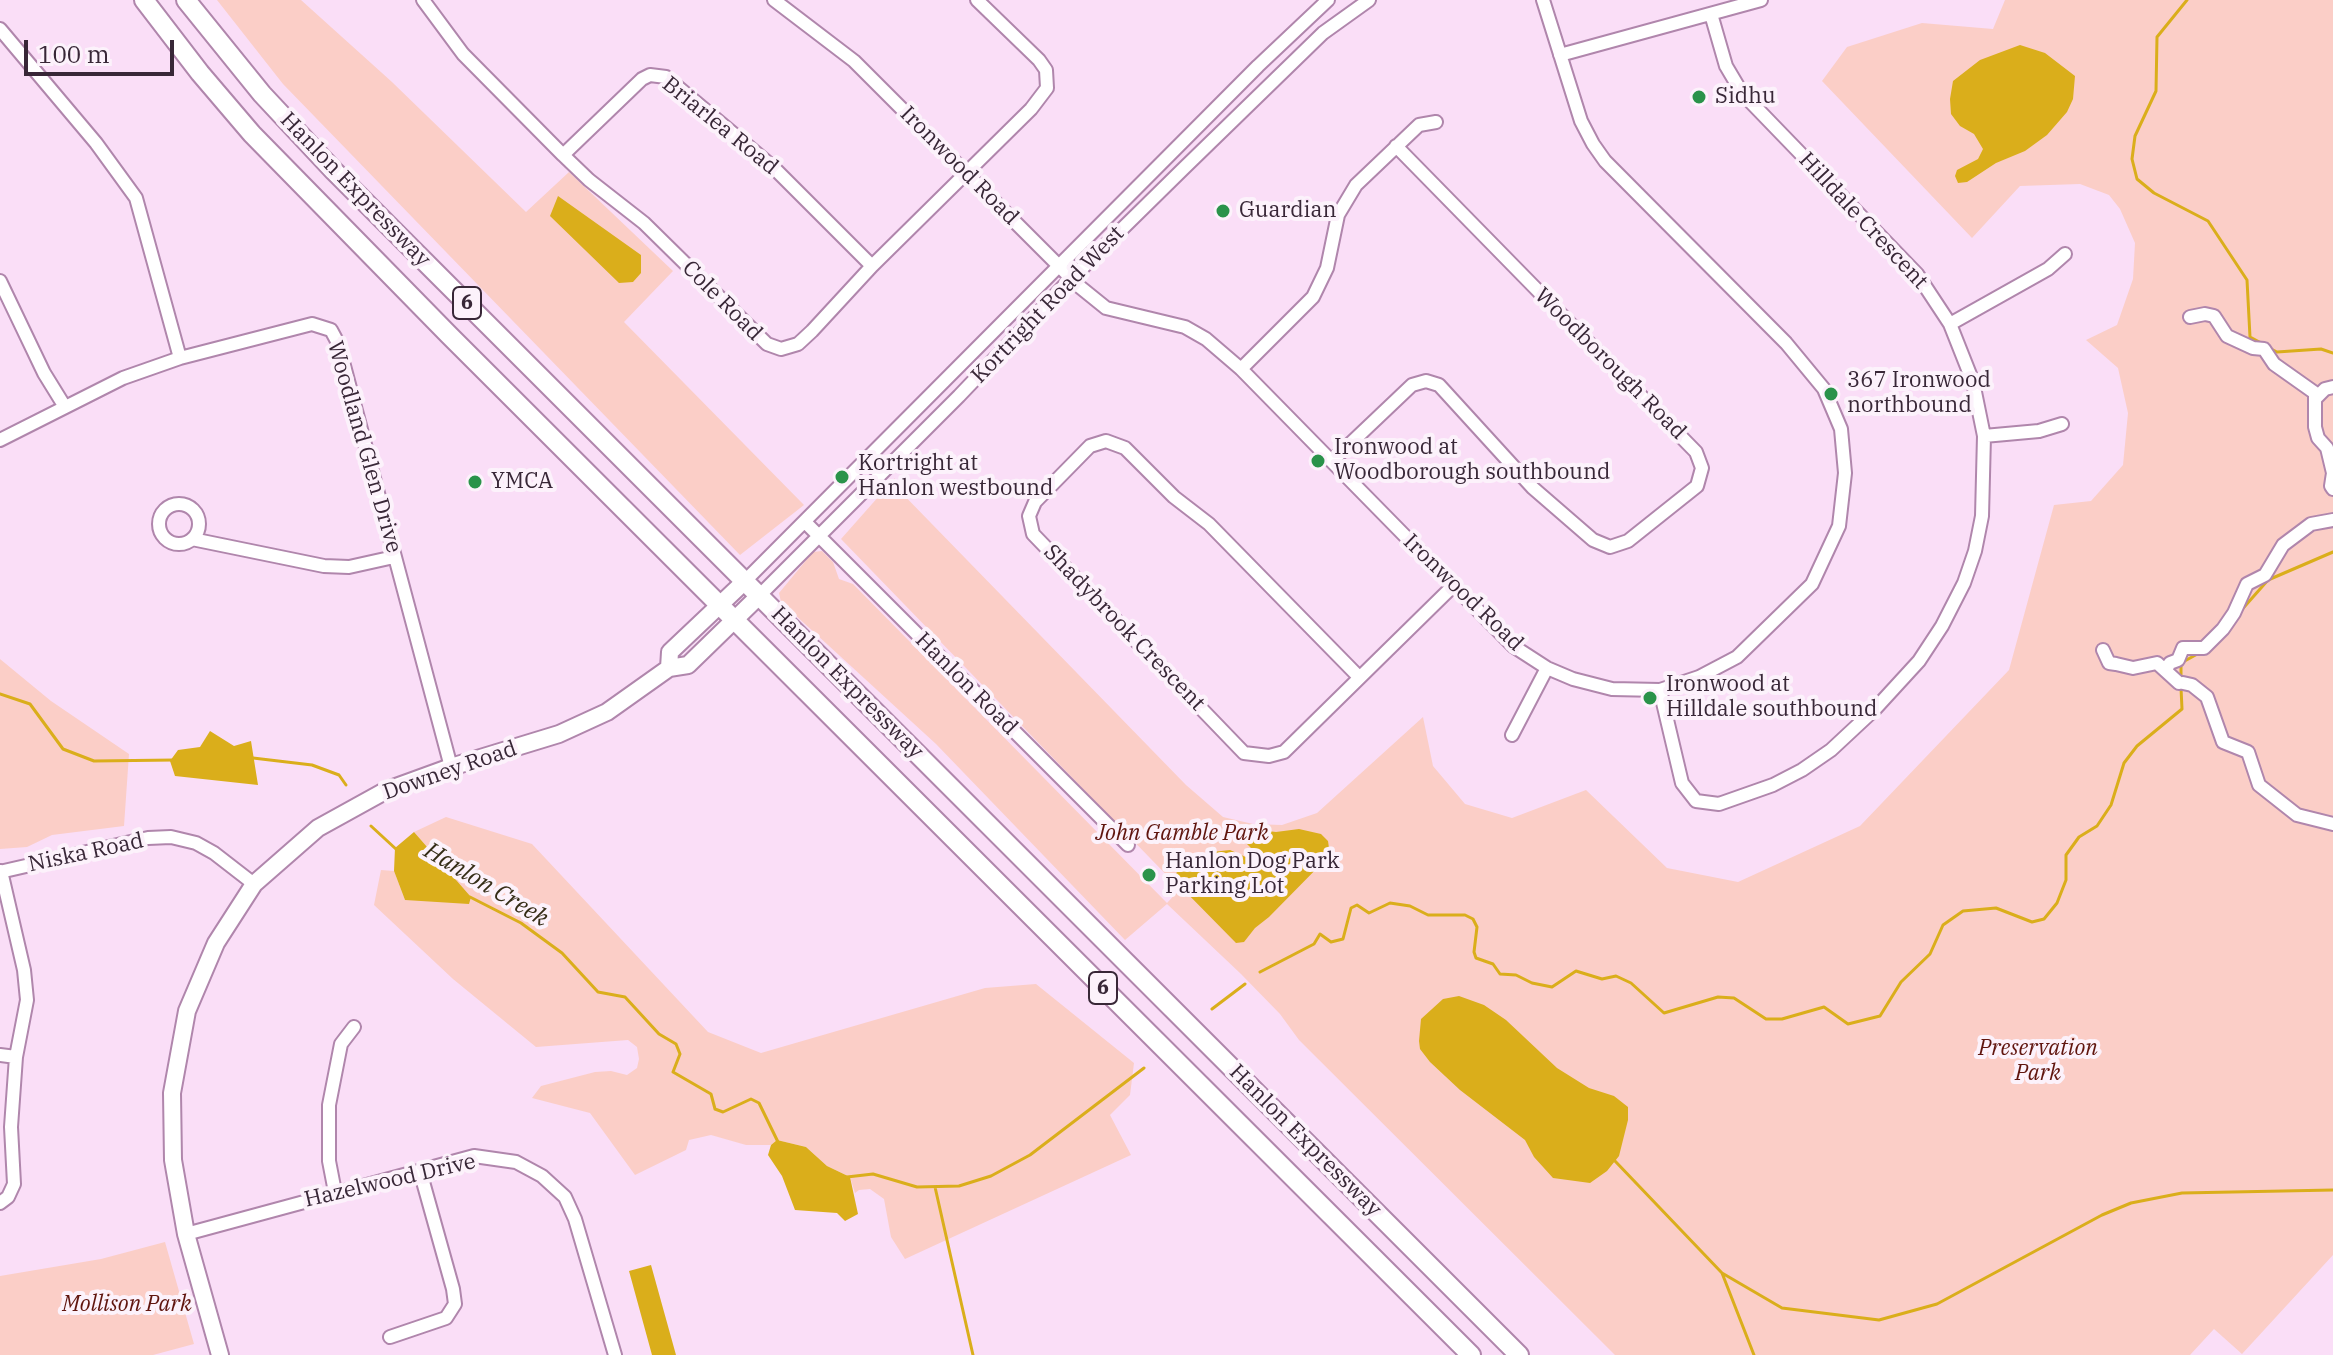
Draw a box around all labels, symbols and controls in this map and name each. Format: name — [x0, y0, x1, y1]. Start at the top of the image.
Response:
scale bar — [28, 24, 178, 74]
text: 100 m — [38, 38, 110, 70]
street label: Briarlea Road — [657, 71, 783, 181]
place label: Sidhu — [1715, 84, 1776, 110]
marker: Sidhu — [1690, 88, 1708, 106]
street label: Ironwood Road — [894, 101, 1024, 231]
street label: Hanlon Expressway — [274, 107, 436, 273]
street label: Hilldale Crescent — [1793, 147, 1933, 295]
place label: Guardian — [1239, 198, 1337, 224]
marker: Guardian — [1214, 202, 1232, 220]
street label: Kortright Road West — [966, 221, 1130, 389]
street label: Cole Road — [676, 255, 768, 347]
street label: Woodborough Road — [1529, 283, 1691, 445]
road number: 6 — [453, 287, 481, 319]
street label: Woodland Glen Drive — [321, 338, 407, 556]
place label: 367 Ironwood northbound — [1847, 368, 1991, 420]
marker: 367 Ironwood northbound — [1822, 385, 1840, 403]
place label: Ironwood at Woodborough southbound — [1334, 435, 1610, 486]
place label: Kortright at Hanlon westbound — [858, 451, 1053, 502]
marker: Ironwood at Woodborough southbound — [1309, 452, 1327, 470]
marker: Kortright at Hanlon westbound — [833, 468, 851, 486]
place label: YMCA — [491, 469, 553, 495]
marker: YMCA — [466, 473, 484, 491]
street label: Ironwood Road — [1397, 529, 1529, 657]
street label: Shadybrook Crescent — [1038, 539, 1210, 717]
street label: Hanlon Expressway — [765, 601, 929, 765]
street label: Hanlon Road — [909, 627, 1023, 741]
place label: Ironwood at Hilldale southbound — [1666, 672, 1877, 724]
marker: Ironwood at Hilldale southbound — [1641, 689, 1659, 707]
street label: Downey Road — [380, 736, 520, 806]
park label: John Gamble Park — [1095, 821, 1269, 847]
street label: Niska Road — [26, 828, 146, 878]
water label: Hanlon Creek — [419, 837, 553, 933]
place label: Hanlon Dog Park Parking Lot — [1165, 849, 1340, 900]
marker: Hanlon Dog Park Parking Lot — [1140, 866, 1158, 884]
road number: 6 — [1089, 972, 1117, 1004]
park label: Preservation Park — [1978, 1036, 2098, 1088]
street label: Hanlon Expressway — [1223, 1059, 1387, 1223]
street label: Hazelwood Drive — [302, 1148, 478, 1214]
park label: Mollison Park — [62, 1292, 192, 1318]

